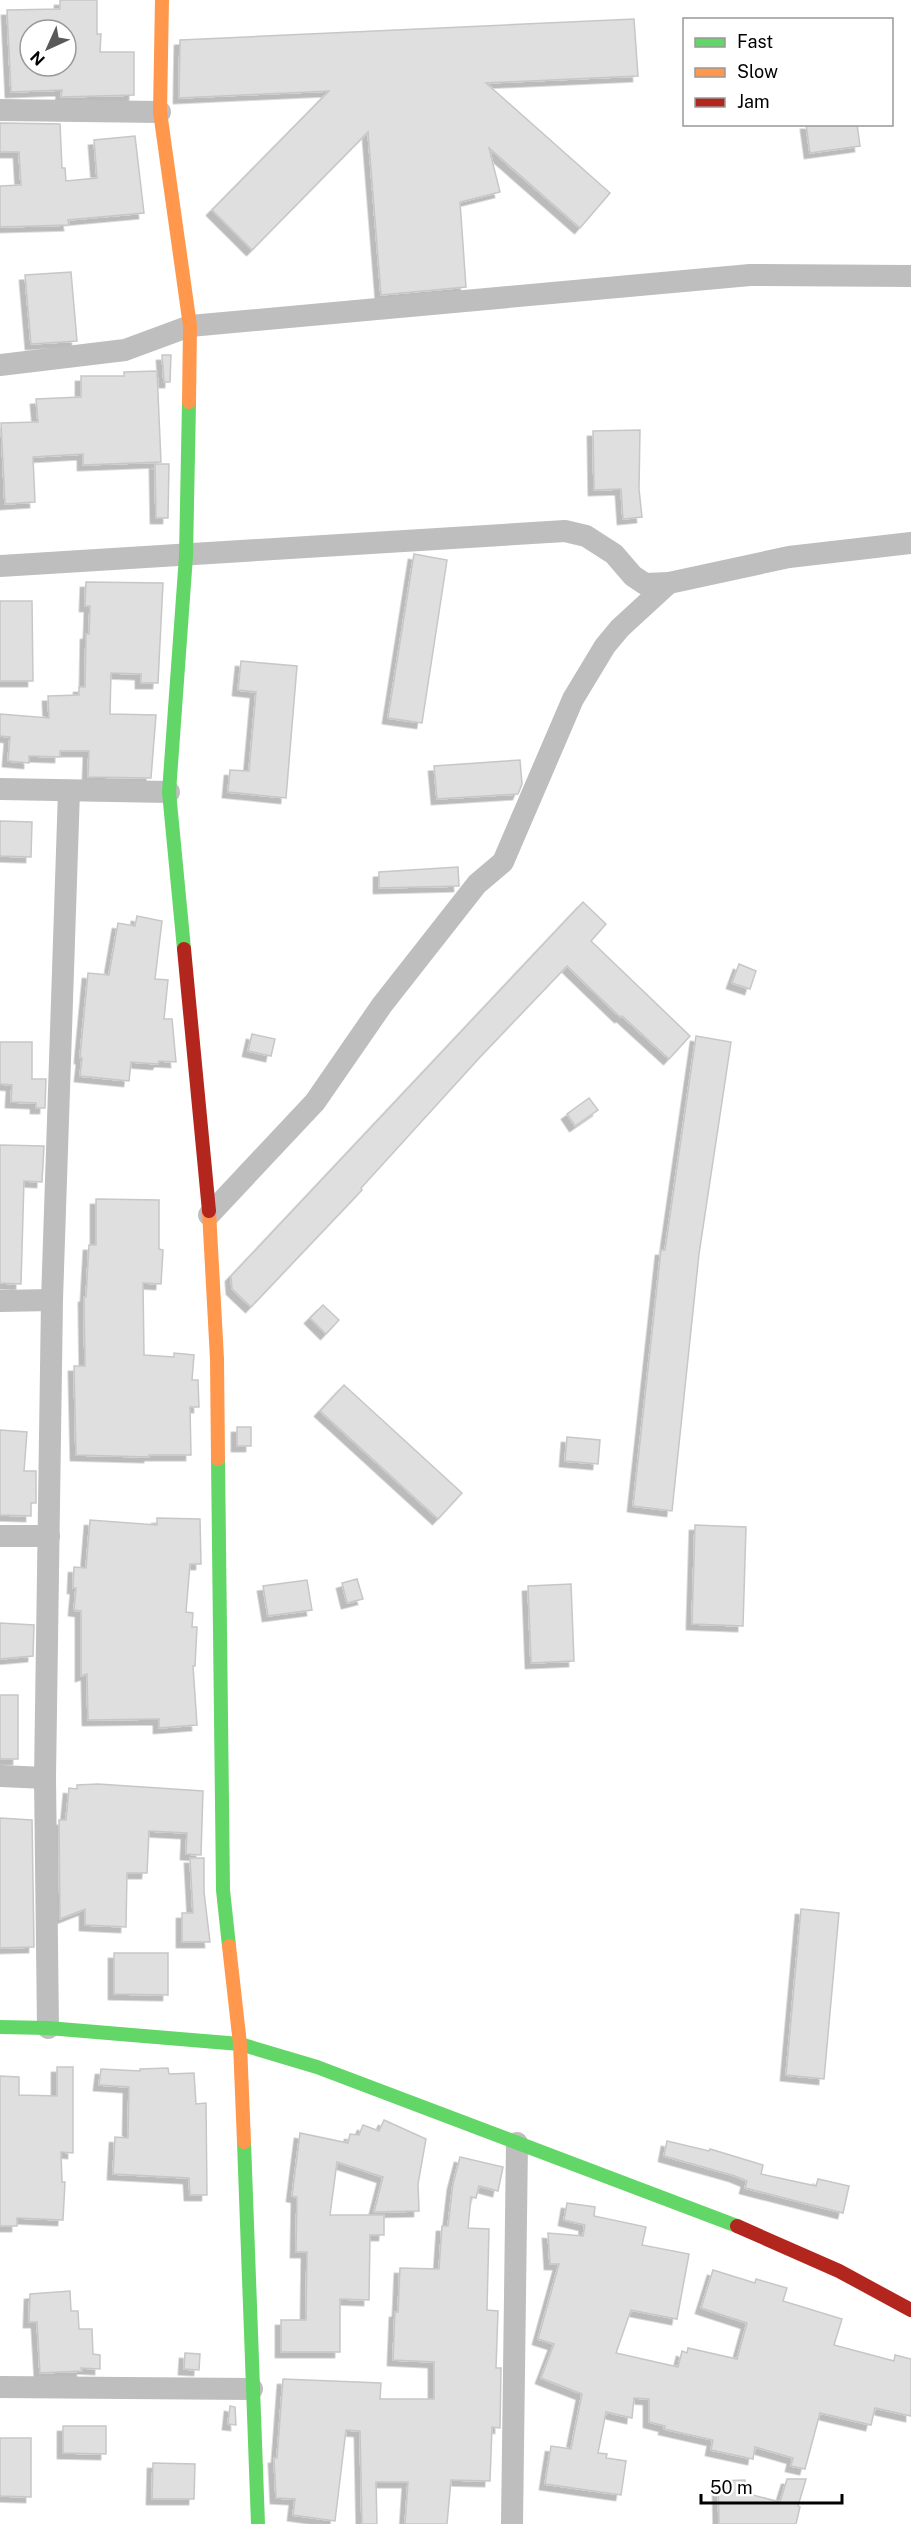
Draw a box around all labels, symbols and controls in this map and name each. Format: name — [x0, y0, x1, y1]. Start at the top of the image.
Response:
north arrow — [18, 18, 78, 78]
legend — [683, 18, 893, 126]
text: Fast — [737, 31, 773, 52]
text: N — [27, 47, 49, 69]
text: Slow — [737, 61, 778, 82]
text: Jam — [737, 91, 770, 112]
scale bar — [701, 2467, 842, 2505]
text: 50 m — [710, 2477, 753, 2498]

